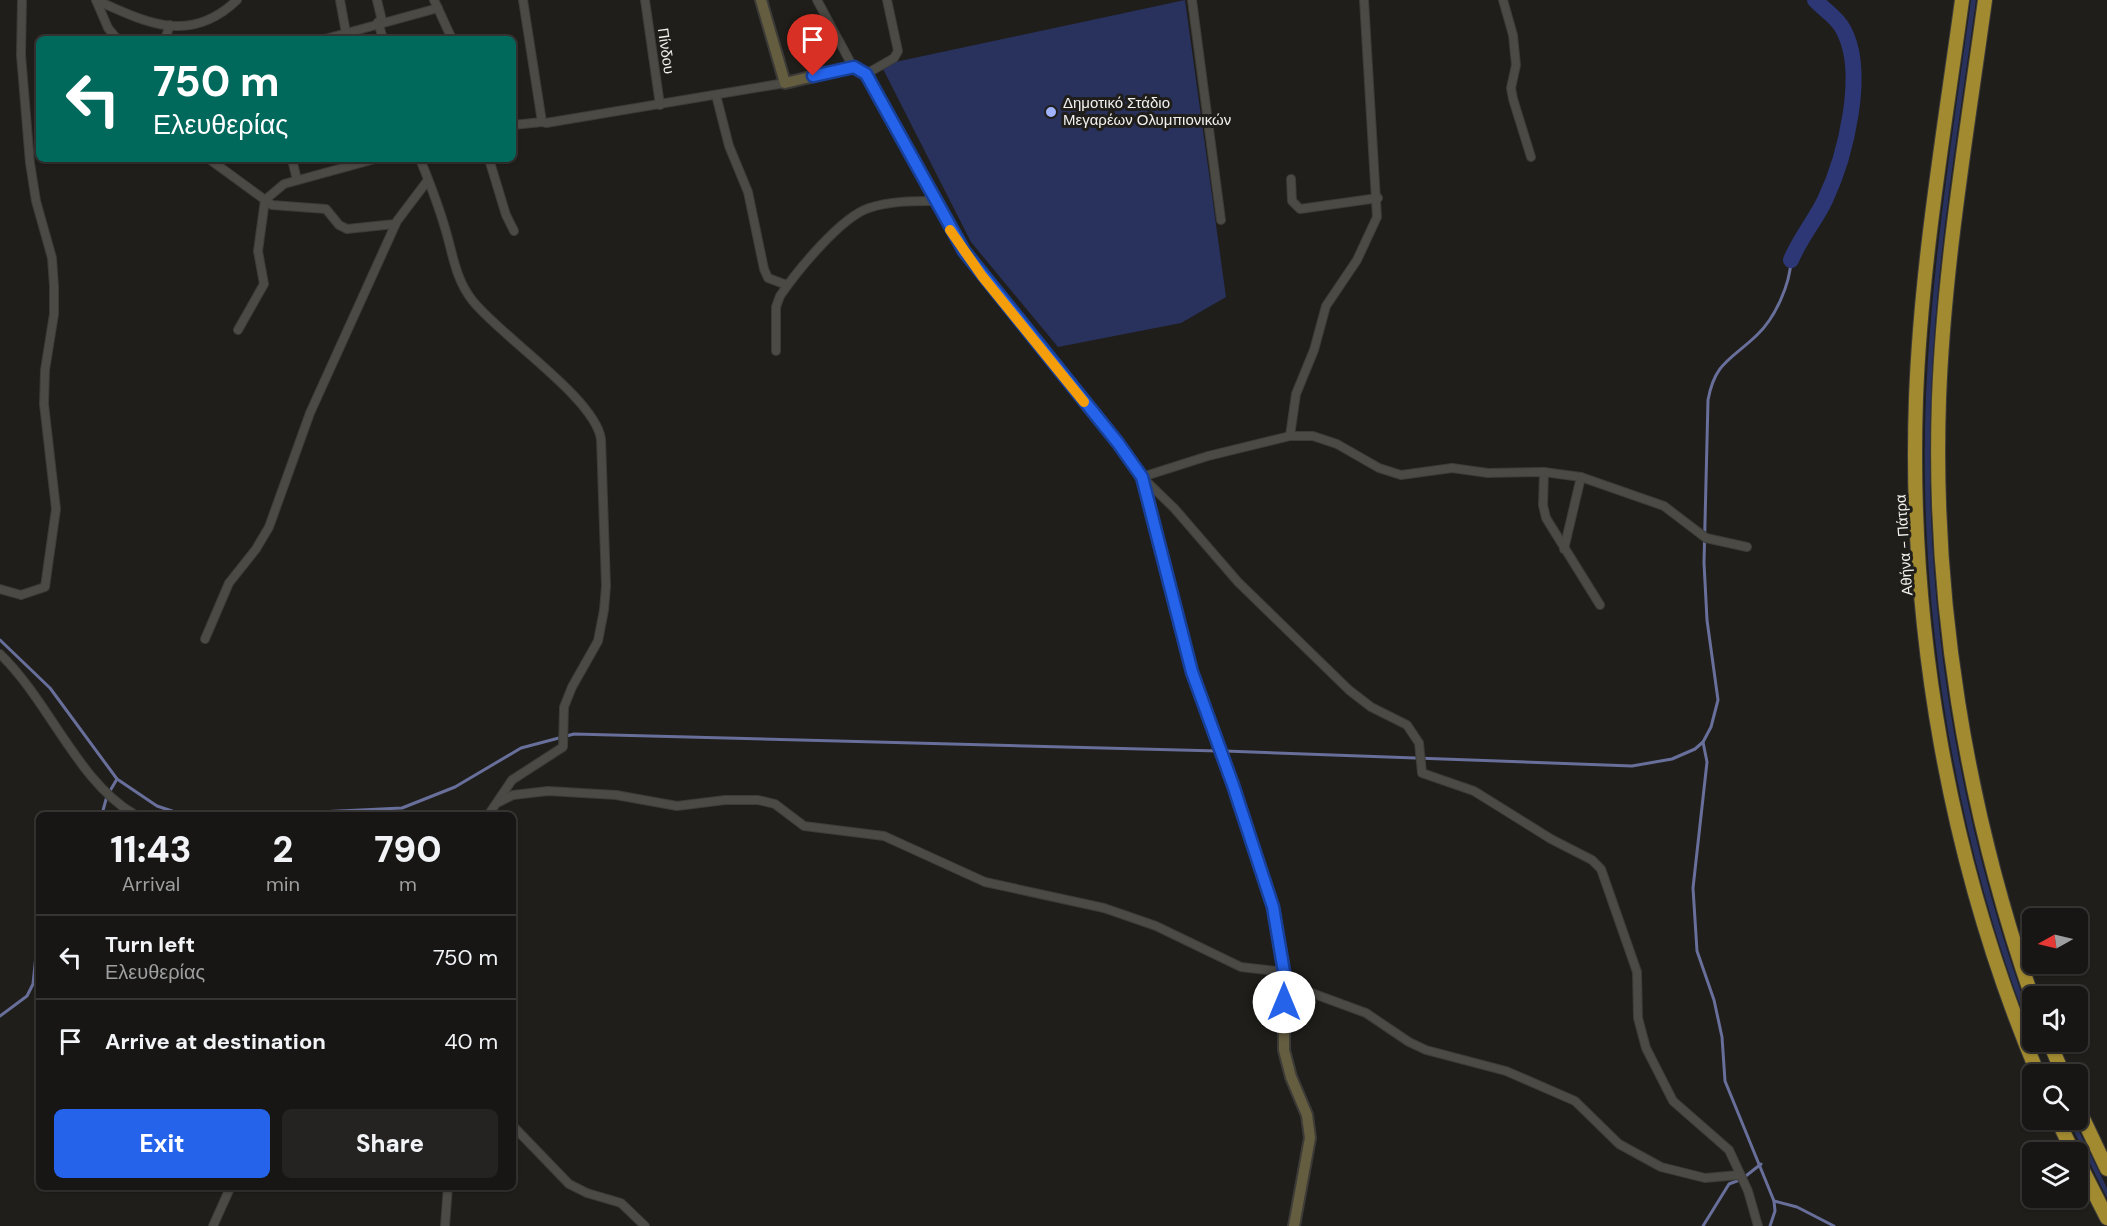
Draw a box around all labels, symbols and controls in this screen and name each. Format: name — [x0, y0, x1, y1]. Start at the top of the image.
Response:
pin — [787, 14, 838, 76]
icon: arrive — [796, 23, 829, 56]
street label: Πίνδου — [653, 27, 679, 75]
text: 750 m — [153, 54, 280, 109]
icon: left — [54, 60, 132, 138]
place label: Δημοτικό Στάδιο Μεγαρέων Ολυμπιονικών — [1063, 93, 1231, 130]
marker: Δημοτικό Στάδιο Μεγαρέων Ολυμπιονικών — [1044, 105, 1058, 119]
text: Ελευθερίας — [153, 107, 288, 142]
street label: Αθήνα - Πάτρα — [1890, 493, 1918, 596]
text: 11:43 — [110, 826, 192, 873]
text: 2 — [273, 826, 293, 873]
text: 790 — [374, 826, 442, 873]
text: Arrival — [122, 871, 180, 897]
text: min — [266, 871, 300, 897]
text: m — [399, 871, 417, 897]
north arrow — [2022, 908, 2088, 974]
map controls — [2022, 908, 2088, 1208]
text: Turn left — [105, 930, 195, 959]
icon: left — [54, 941, 87, 974]
text: 750 m — [433, 943, 498, 972]
text: Ελευθερίας — [105, 959, 205, 985]
position arrow — [1252, 970, 1316, 1034]
button: sound — [2022, 986, 2088, 1052]
icon: arrive — [54, 1025, 87, 1058]
text: Arrive at destination — [105, 1027, 326, 1056]
text: 40 m — [444, 1027, 498, 1056]
button: search — [2022, 1064, 2088, 1130]
button: Exit — [54, 1109, 270, 1178]
button: Share — [282, 1109, 498, 1178]
button: layers — [2022, 1142, 2088, 1208]

